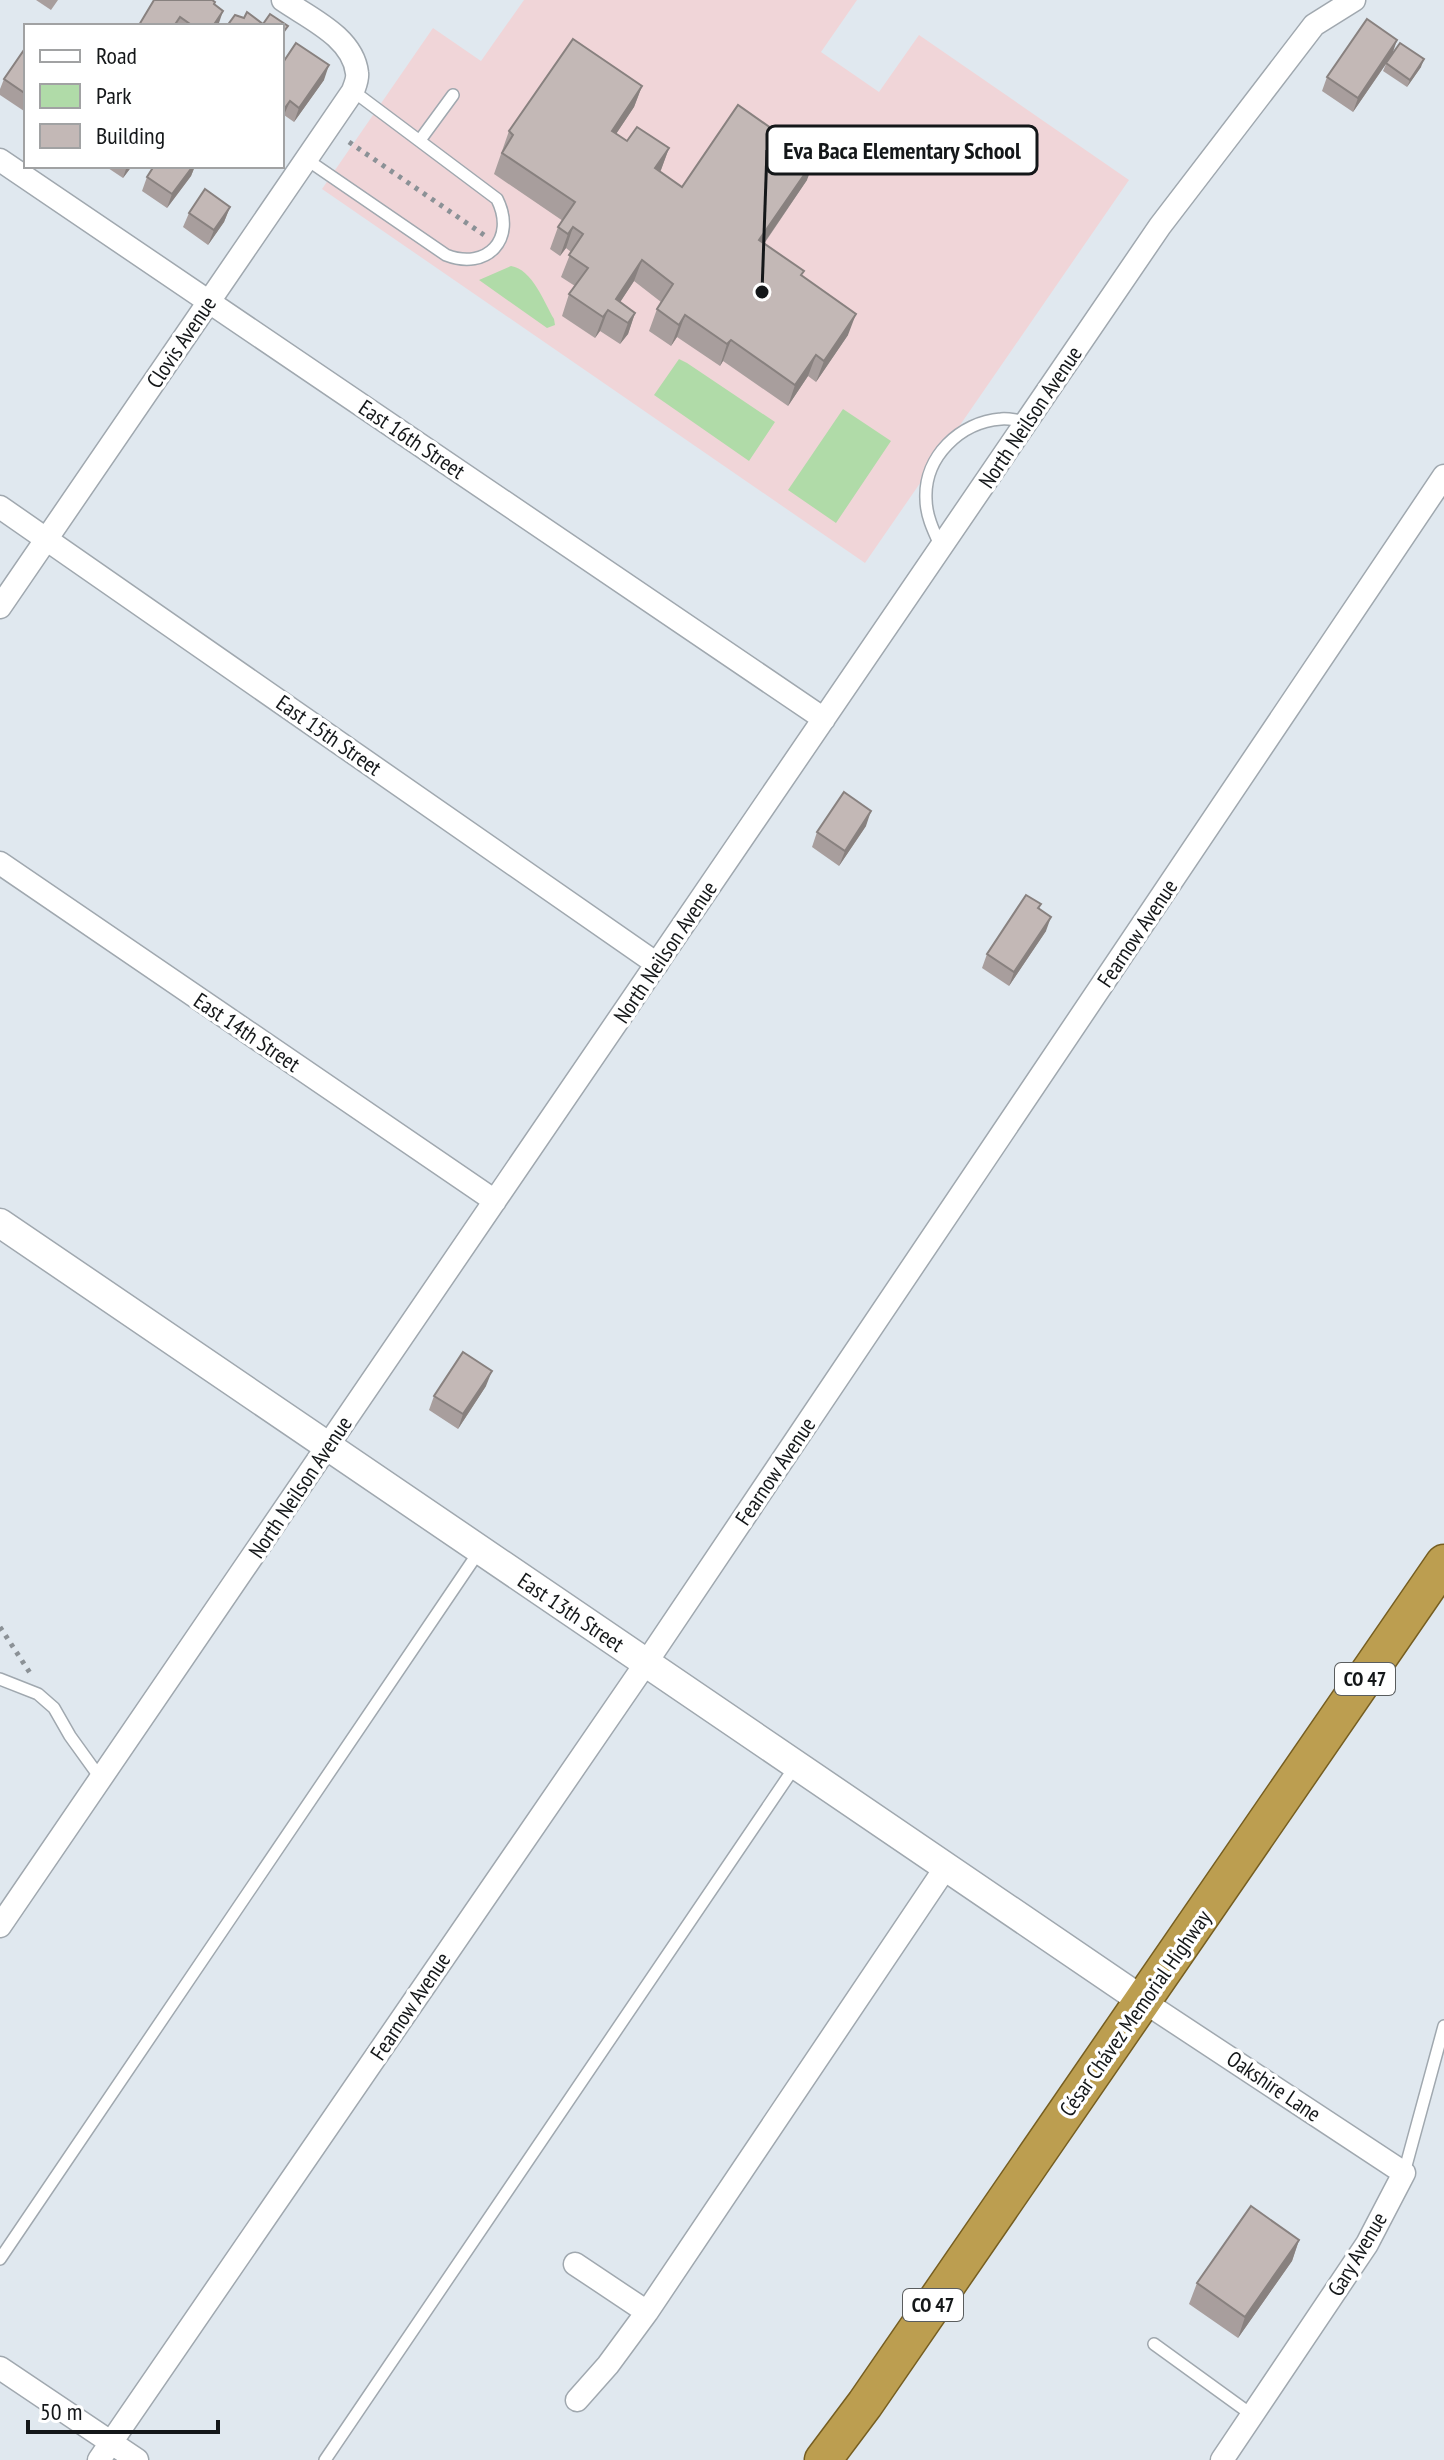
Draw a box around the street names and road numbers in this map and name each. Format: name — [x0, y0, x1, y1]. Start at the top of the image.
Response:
street label: Clovis Avenue — [140, 291, 222, 393]
street label: North Neilson Avenue — [972, 341, 1088, 493]
street label: East 16th Street — [354, 393, 470, 485]
street label: East 15th Street — [271, 689, 387, 781]
street label: Fearnow Avenue — [1091, 874, 1183, 992]
street label: North Neilson Avenue — [607, 876, 723, 1028]
street label: East 14th Street — [189, 986, 305, 1078]
street label: North Neilson Avenue — [242, 1411, 358, 1563]
street label: Fearnow Avenue — [729, 1412, 821, 1530]
street label: East 13th Street — [513, 1566, 629, 1658]
road number: CO 47 — [1335, 1663, 1395, 1695]
street label: César Chávez Memorial Highway — [1053, 1904, 1217, 2122]
street label: Fearnow Avenue — [364, 1947, 456, 2065]
street label: Oakshire Lane — [1222, 2044, 1326, 2128]
street label: Gary Avenue — [1321, 2207, 1393, 2301]
road number: CO 47 — [903, 2289, 963, 2321]

